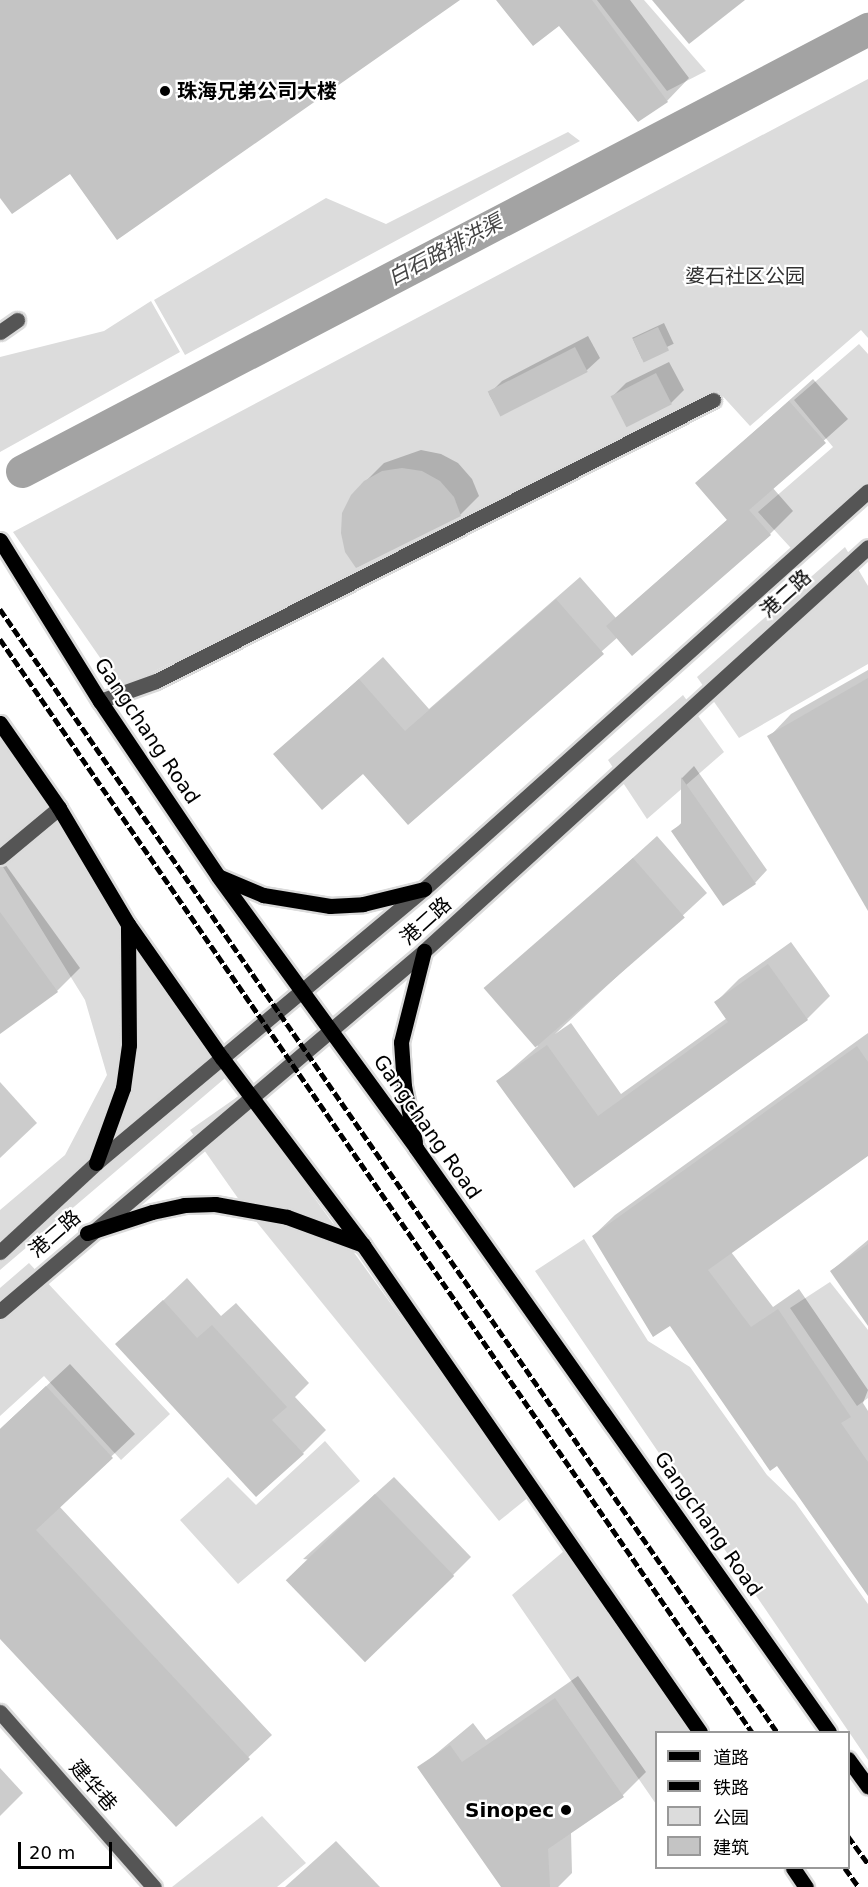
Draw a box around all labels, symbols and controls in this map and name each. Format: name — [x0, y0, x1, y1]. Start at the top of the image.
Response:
place label: 珠海兄弟公司大楼 — [177, 79, 337, 103]
marker: 珠海兄弟公司大楼 — [158, 84, 172, 98]
water label: 白石路排洪渠 — [383, 209, 507, 291]
park label: 婆石社区公园 — [685, 264, 805, 288]
street label: 港二路 — [756, 565, 816, 623]
street label: Gangchang Road — [89, 653, 205, 809]
street label: 港二路 — [396, 892, 456, 950]
street label: Gangchang Road — [368, 1050, 486, 1204]
street label: 港二路 — [24, 1205, 86, 1263]
street label: Gangchang Road — [649, 1447, 767, 1601]
legend — [655, 1731, 850, 1869]
text: 道路 — [713, 1747, 749, 1768]
street label: 建华巷 — [64, 1755, 122, 1817]
text: 铁路 — [713, 1777, 749, 1798]
place label: Sinopec — [465, 1798, 554, 1822]
marker: Sinopec — [559, 1803, 573, 1817]
text: 公园 — [713, 1807, 749, 1828]
scale bar — [21, 1830, 116, 1868]
text: 建筑 — [713, 1837, 749, 1858]
text: 20 m — [29, 1842, 75, 1863]

